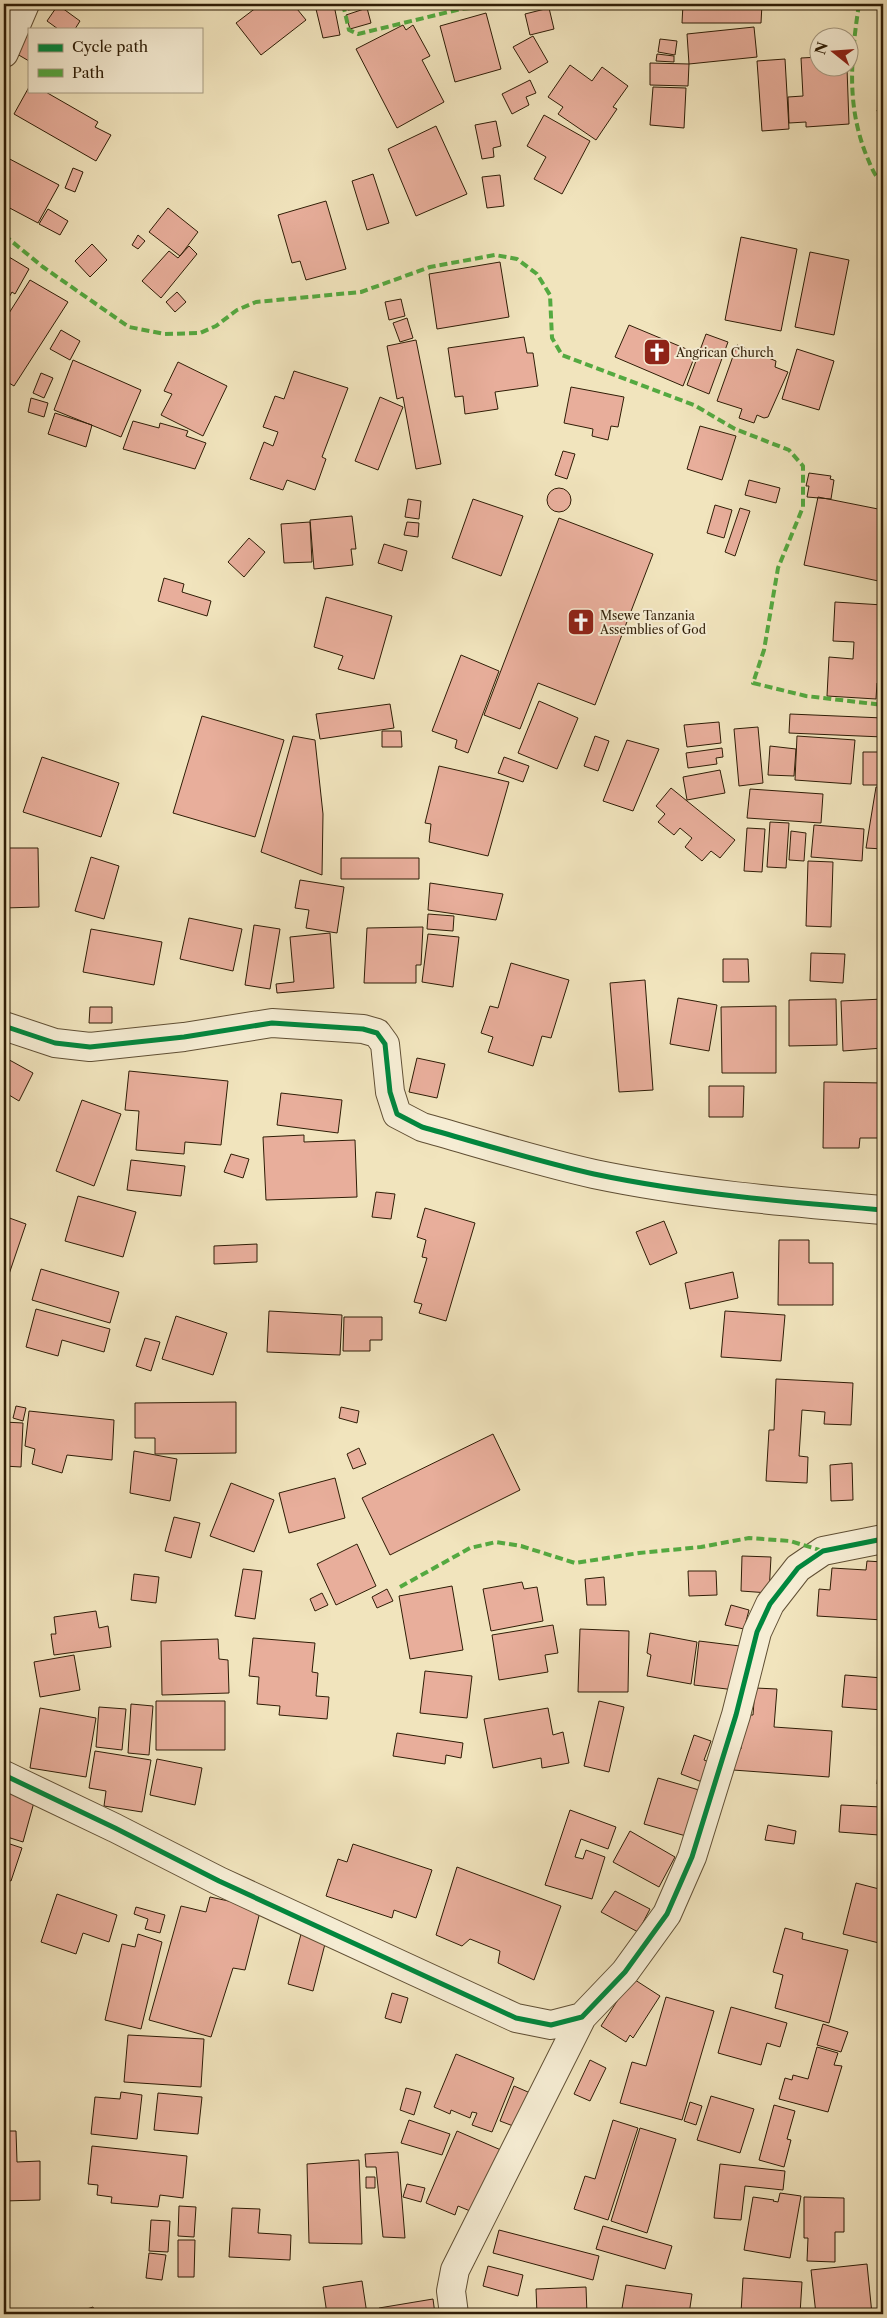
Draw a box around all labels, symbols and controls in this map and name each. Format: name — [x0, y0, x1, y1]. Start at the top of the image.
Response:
legend — [28, 28, 202, 92]
north arrow — [810, 28, 860, 78]
text: Cycle path — [72, 37, 149, 56]
text: N — [811, 40, 832, 57]
text: Path — [72, 63, 105, 82]
church icon: Angrican Church — [642, 337, 672, 367]
place label: Angrican Church — [675, 345, 774, 360]
church icon: Msewe Tanzania Assemblies of God — [566, 607, 596, 637]
place label: Msewe Tanzania Assemblies of God — [599, 608, 707, 637]

